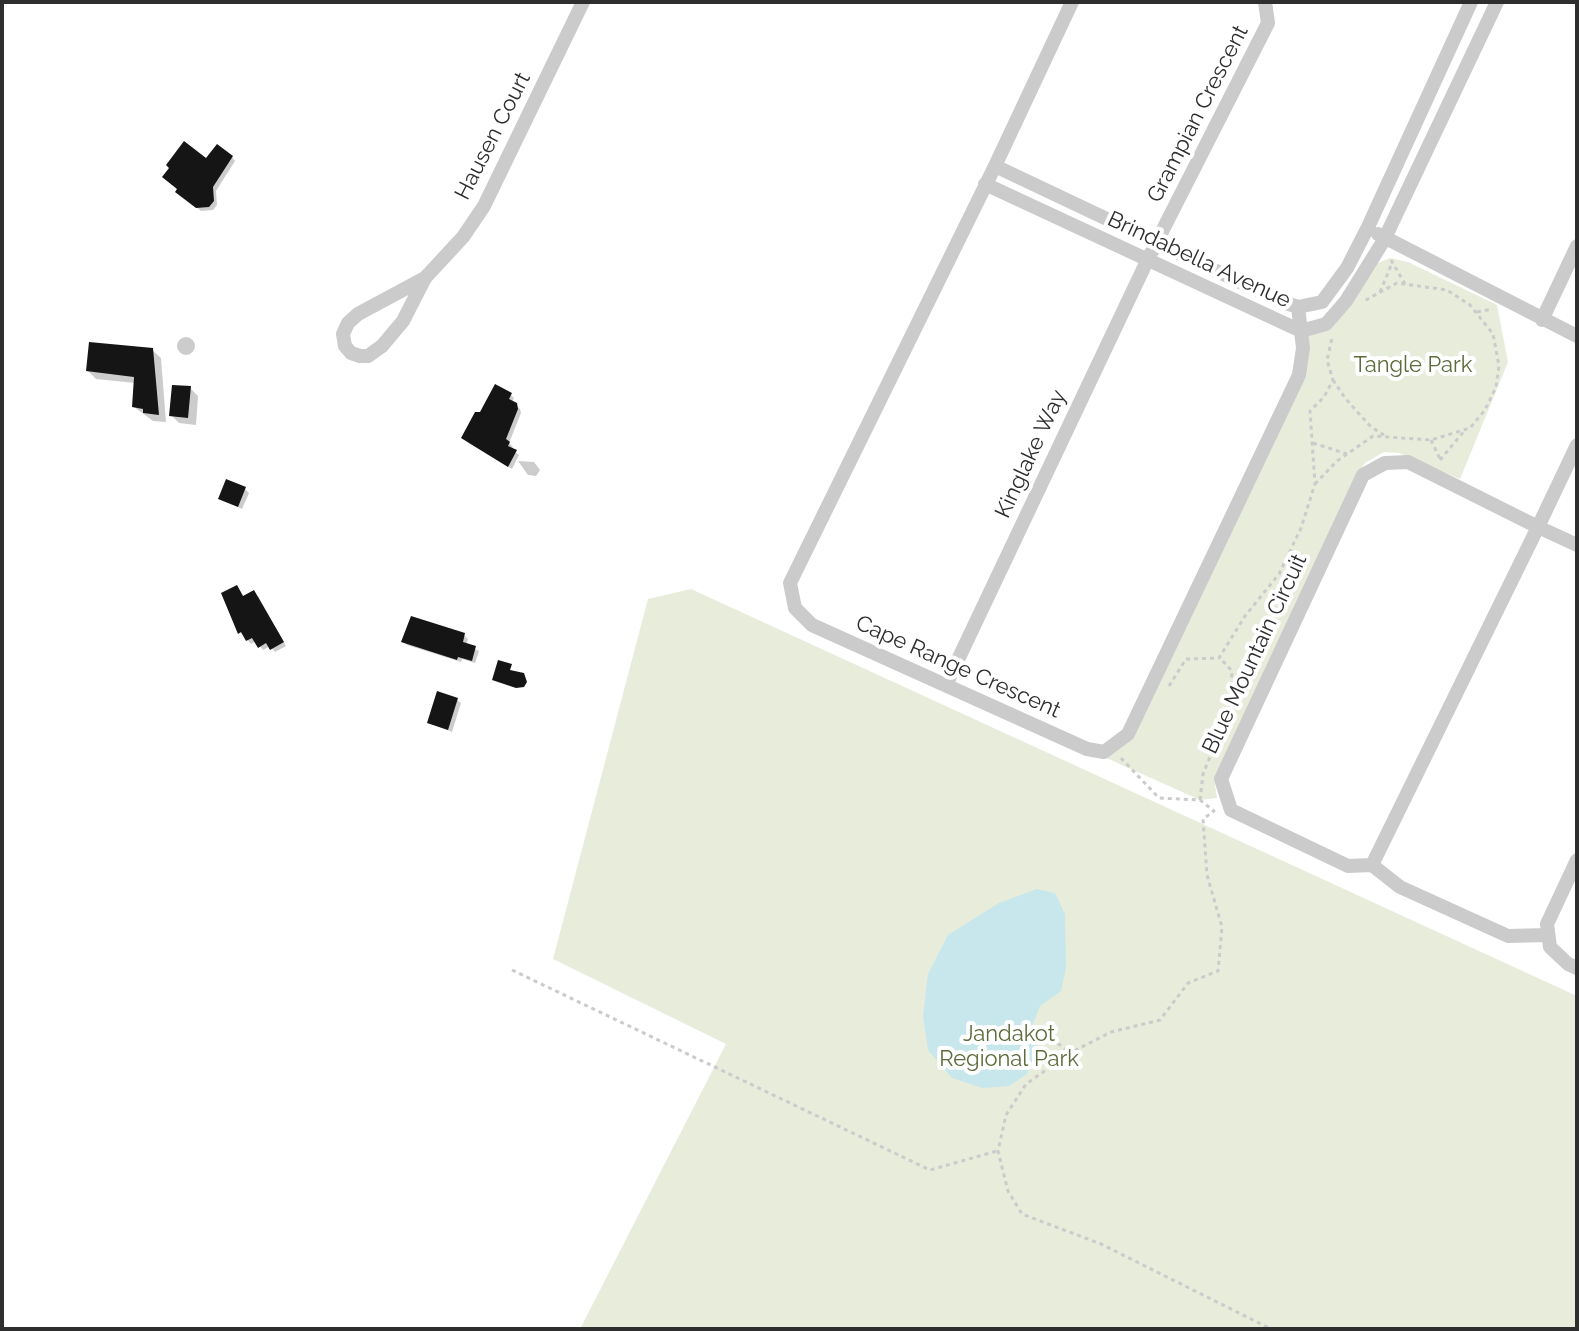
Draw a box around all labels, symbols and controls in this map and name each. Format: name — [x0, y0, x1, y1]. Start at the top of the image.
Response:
street label: Grampian Crescent — [1142, 21, 1254, 207]
street label: Hausen Court — [450, 68, 536, 204]
street label: Brindabella Avenue — [1103, 206, 1295, 314]
park label: Tangle Park — [1354, 352, 1472, 378]
street label: Kinglake Way — [990, 386, 1072, 522]
street label: Blue Mountain Circuit — [1197, 550, 1313, 758]
street label: Cape Range Crescent — [852, 610, 1064, 724]
park label: Jandakot Regional Park — [939, 1021, 1079, 1072]

